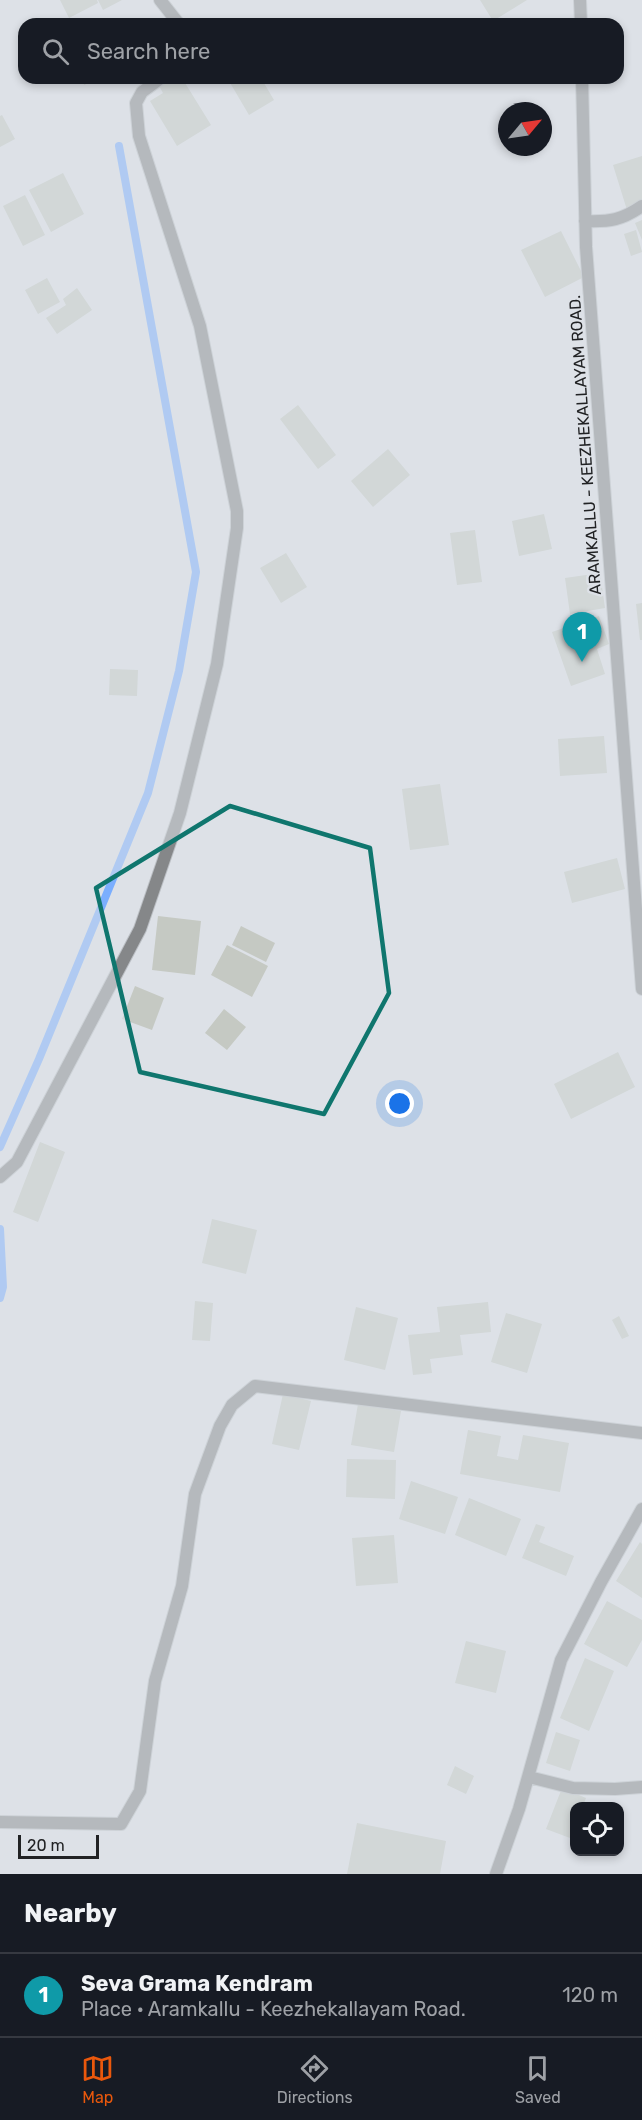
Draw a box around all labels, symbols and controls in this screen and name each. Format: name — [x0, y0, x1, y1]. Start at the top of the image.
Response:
search box — [18, 18, 624, 84]
icon: search — [39, 35, 72, 68]
text: Search here — [87, 38, 210, 65]
north arrow — [498, 102, 552, 156]
street label: ARAMKALLU - KEEZHEKALLAYAM ROAD. — [565, 295, 605, 595]
pin: 1 — [562, 612, 602, 662]
your location — [385, 1089, 414, 1118]
map controls — [570, 1802, 624, 1856]
button: locate — [570, 1802, 624, 1856]
scale bar — [18, 1832, 99, 1860]
text: 20 m — [27, 1836, 65, 1855]
text: Nearby — [24, 1898, 117, 1929]
text: Seva Grama Kendram — [81, 1970, 313, 1997]
text: 1 — [39, 1983, 48, 2007]
text: 120 m — [562, 1983, 618, 2007]
text: Place · Aramkallu - Keezhekallayam Road. — [81, 1997, 466, 2021]
tab: Map — [81, 2052, 114, 2107]
tab: Directions — [277, 2052, 353, 2107]
tab: Saved — [515, 2052, 561, 2107]

